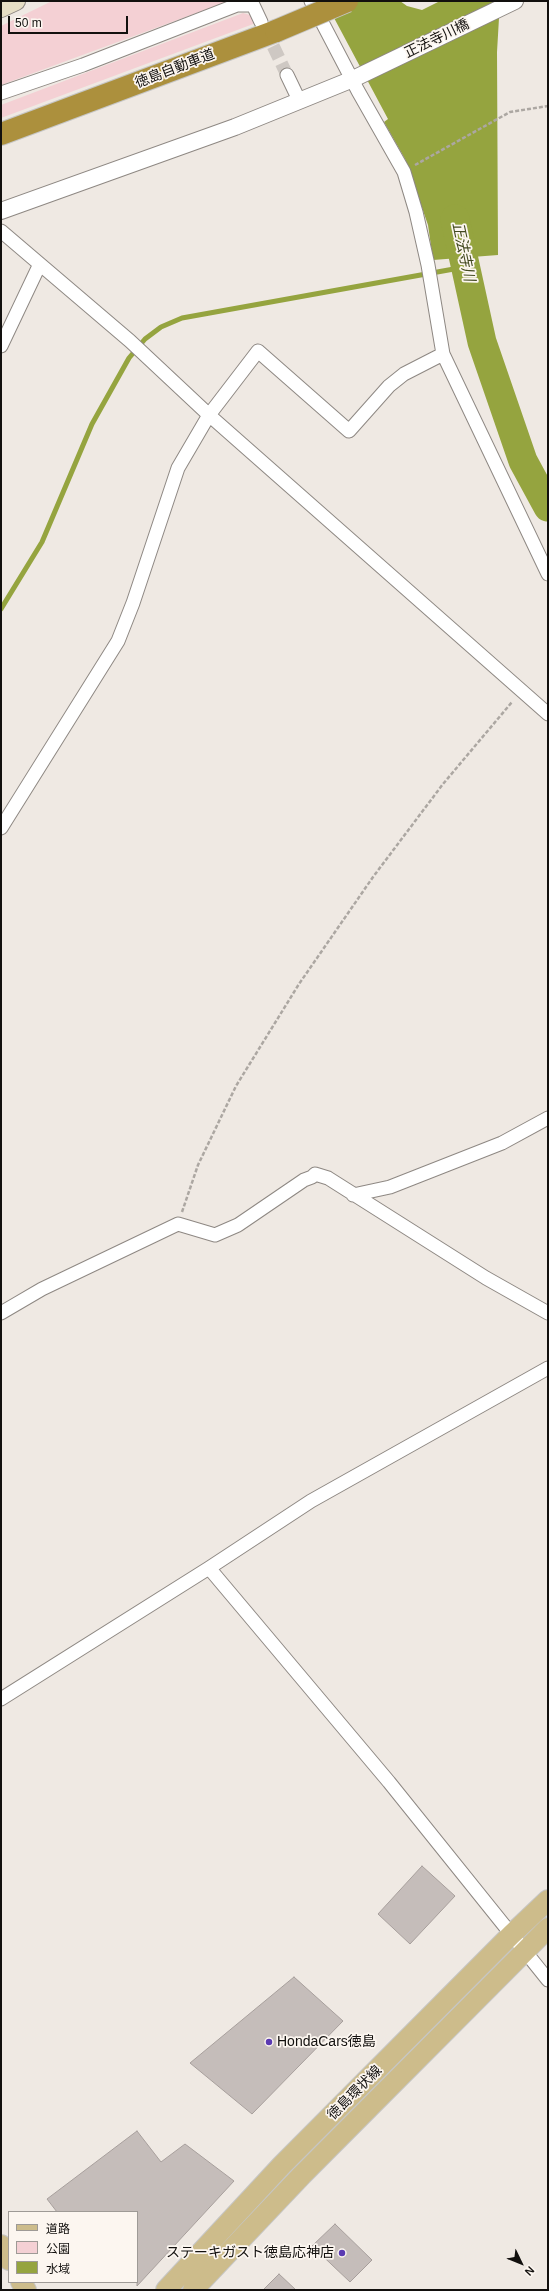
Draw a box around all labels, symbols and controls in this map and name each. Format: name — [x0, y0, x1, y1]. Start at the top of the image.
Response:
scale bar — [10, 8, 130, 34]
text: 50 m — [15, 16, 42, 30]
street label: 正法寺川橋 — [402, 16, 472, 62]
street label: 徳島自動車道 — [133, 46, 217, 92]
water label: 正法寺川 — [448, 221, 478, 283]
place label: HondaCars徳島 — [277, 2034, 376, 2050]
marker: HondaCars徳島 — [264, 2037, 274, 2047]
street label: 徳島環状線 — [324, 2062, 386, 2124]
legend — [8, 2211, 138, 2283]
text: 道路 — [46, 2222, 70, 2236]
text: 公園 — [46, 2242, 70, 2256]
north arrow — [501, 2243, 541, 2283]
place label: ステーキガスト徳島応神店 — [166, 2245, 334, 2261]
marker: ステーキガスト徳島応神店 — [337, 2248, 347, 2258]
text: 水域 — [46, 2262, 70, 2276]
text: N — [523, 2264, 537, 2278]

